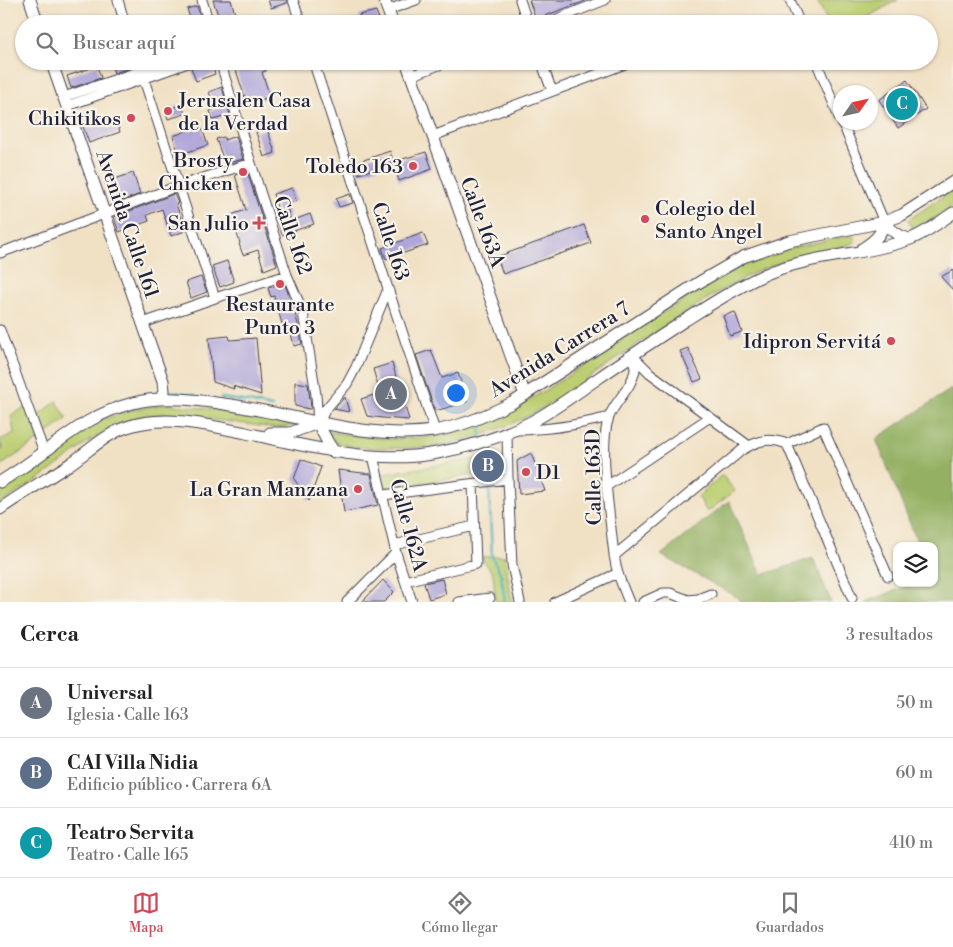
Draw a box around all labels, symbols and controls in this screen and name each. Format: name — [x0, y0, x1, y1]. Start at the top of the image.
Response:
search box — [15, 15, 938, 70]
icon: search — [33, 29, 61, 57]
text: Buscar aquí — [73, 31, 175, 55]
north arrow — [833, 85, 878, 130]
pin: C — [886, 85, 918, 123]
place label: Jerusalen Casa de la Verdad — [177, 89, 312, 137]
marker: Jerusalen Casa de la Verdad — [162, 105, 174, 117]
place label: Chikitikos — [28, 107, 121, 132]
marker: Chikitikos — [125, 112, 137, 124]
street label: Avenida Calle 161 — [89, 146, 164, 302]
place label: Brosty Chicken — [158, 149, 233, 197]
place label: Toledo 163 — [306, 155, 403, 180]
marker: Toledo 163 — [407, 160, 419, 172]
marker: Brosty Chicken — [237, 166, 249, 178]
street label: Calle 163A — [454, 174, 510, 272]
street label: Calle 162 — [267, 193, 317, 278]
place label: Colegio del Santo Angel — [655, 197, 763, 245]
street label: Calle 163 — [365, 199, 414, 284]
place label: San Julio — [168, 212, 249, 237]
marker: Colegio del Santo Angel — [639, 213, 651, 225]
marker: San Julio — [253, 217, 265, 229]
marker: Restaurante Punto 3 — [274, 278, 286, 290]
place label: Restaurante Punto 3 — [225, 293, 335, 341]
street label: Avenida Carrera 7 — [484, 297, 635, 404]
place label: Idipron Servitá — [743, 330, 882, 355]
marker: Idipron Servitá — [885, 335, 897, 347]
pin: A — [375, 375, 407, 413]
your location — [443, 380, 469, 406]
street label: Calle 163D — [581, 428, 608, 525]
pin: B — [472, 447, 504, 485]
place label: D1 — [536, 461, 561, 486]
marker: D1 — [520, 466, 532, 478]
street label: Calle 162A — [383, 476, 432, 576]
place label: La Gran Manzana — [190, 478, 349, 503]
marker: La Gran Manzana — [352, 483, 364, 495]
map controls — [893, 542, 938, 587]
button: layers — [893, 542, 938, 587]
text: Cerca — [20, 622, 79, 648]
text: 3 resultados — [846, 625, 933, 645]
text: Universal — [67, 681, 153, 705]
text: A — [30, 693, 42, 713]
text: 50 m — [896, 693, 933, 713]
text: Iglesia · Calle 163 — [67, 705, 189, 725]
text: CAI Villa Nidia — [67, 751, 198, 775]
text: B — [30, 763, 42, 783]
text: 60 m — [895, 763, 933, 783]
text: Edificio público · Carrera 6A — [67, 775, 272, 795]
text: Teatro Servita — [67, 821, 194, 845]
text: C — [30, 833, 42, 853]
text: 410 m — [889, 833, 933, 853]
text: Teatro · Calle 165 — [67, 845, 188, 865]
tab: Mapa — [129, 889, 164, 937]
tab: Cómo llegar — [422, 889, 498, 937]
tab: Guardados — [756, 889, 824, 937]

